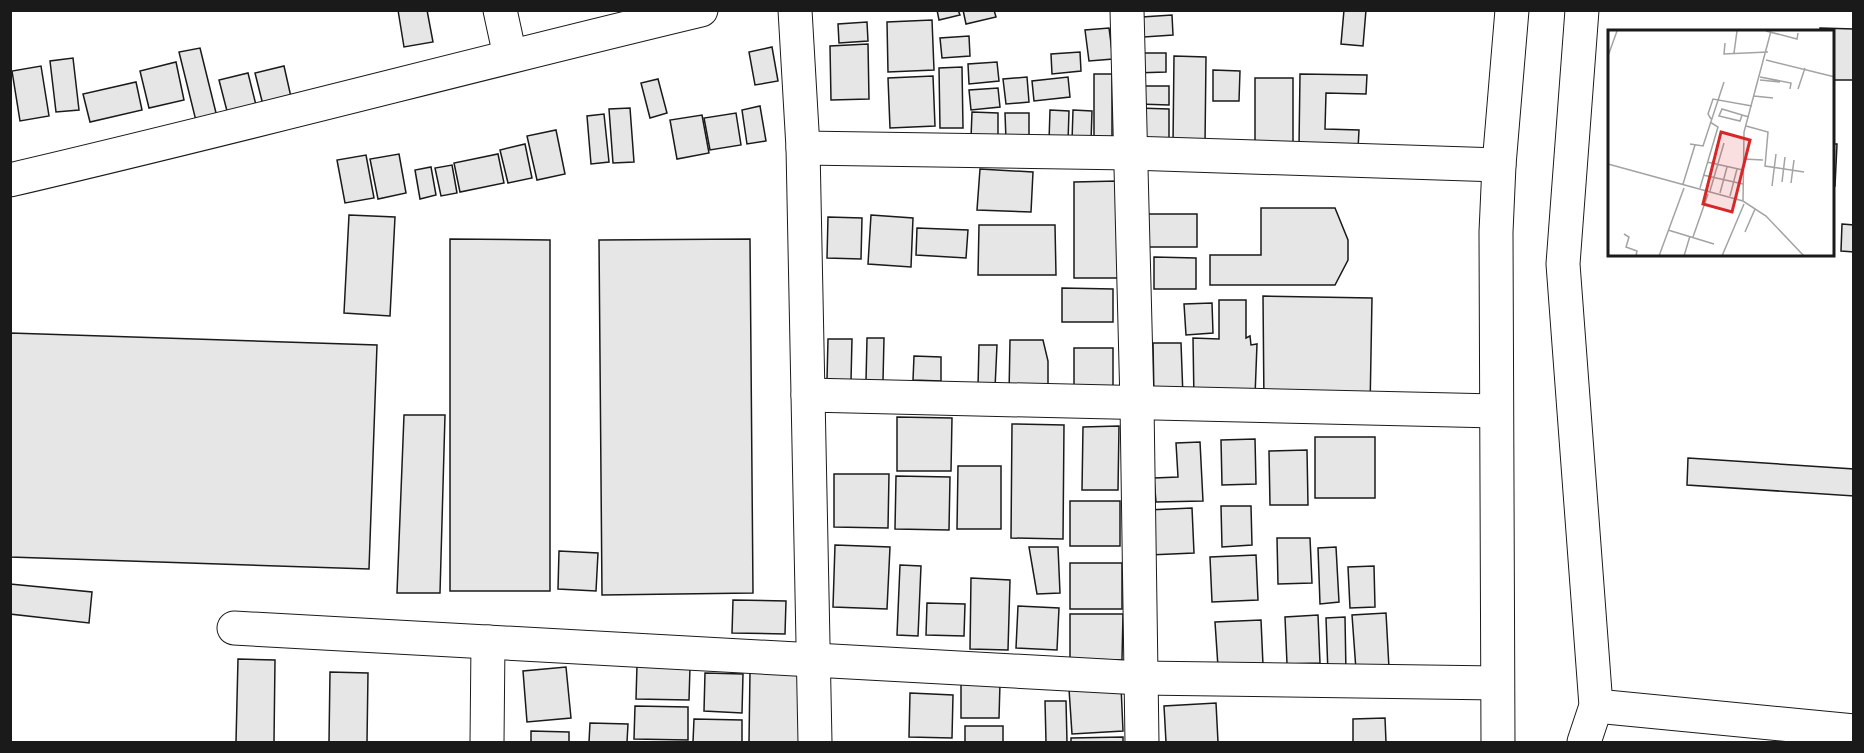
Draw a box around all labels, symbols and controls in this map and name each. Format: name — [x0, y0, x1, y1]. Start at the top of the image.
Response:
inset map — [1608, 30, 1834, 256]

